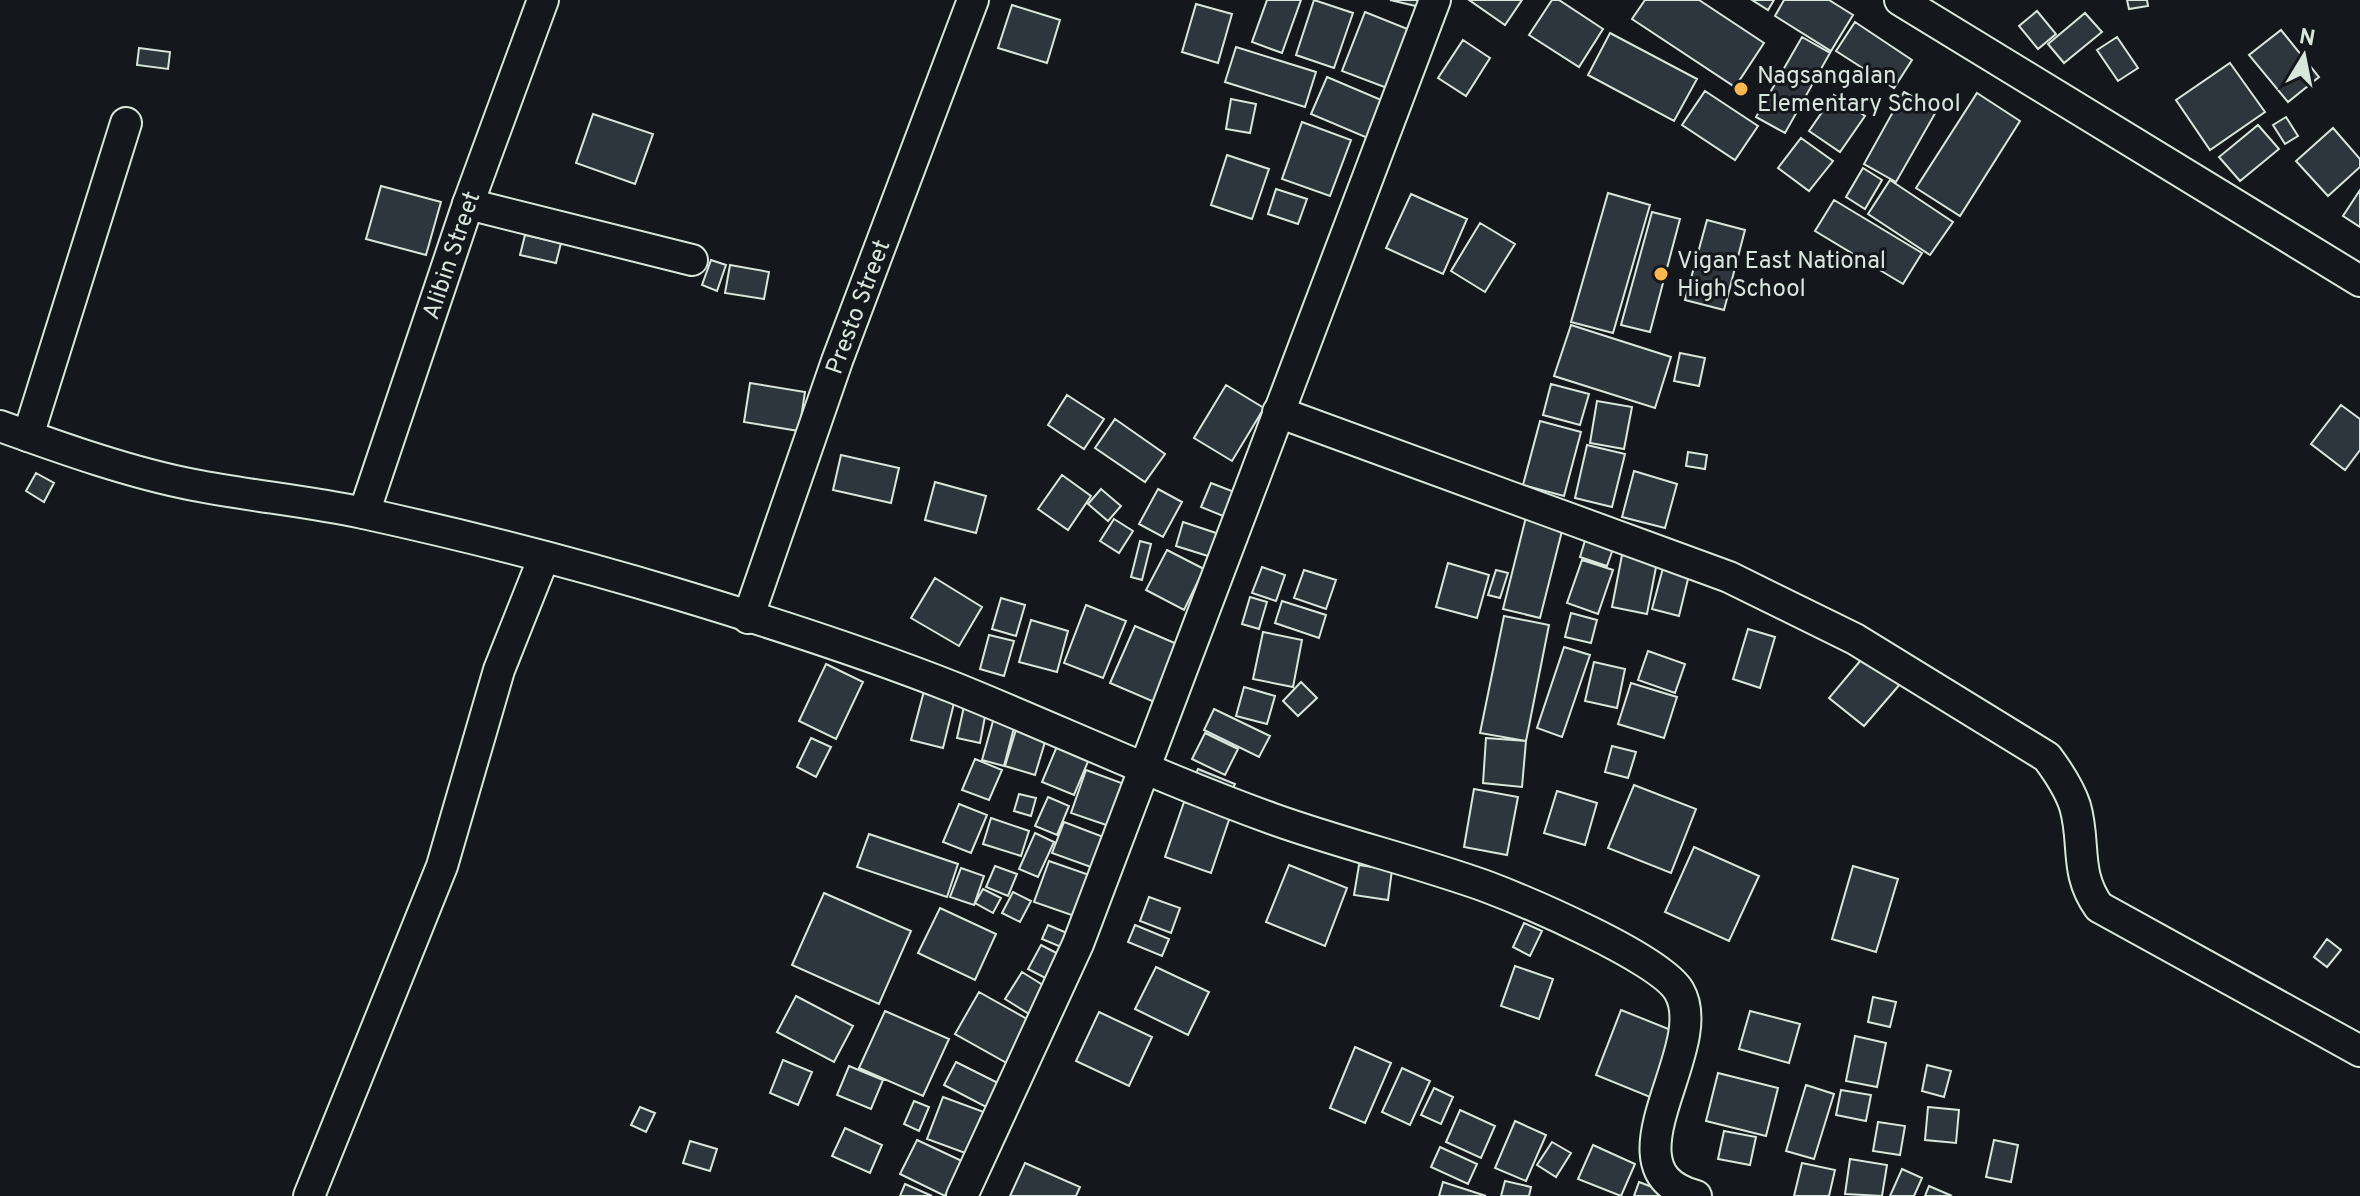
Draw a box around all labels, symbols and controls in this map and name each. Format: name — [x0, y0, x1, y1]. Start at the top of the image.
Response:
north arrow — [2264, 16, 2344, 96]
text: N — [2297, 24, 2317, 53]
place label: Nagsangalan Elementary School — [1757, 62, 1961, 120]
marker: Nagsangalan Elementary School — [1732, 80, 1750, 98]
street label: Alibin Street — [417, 188, 488, 324]
street label: Presto Street — [821, 236, 898, 379]
place label: Vigan East National High School — [1677, 247, 1886, 305]
marker: Vigan East National High School — [1652, 265, 1670, 283]

